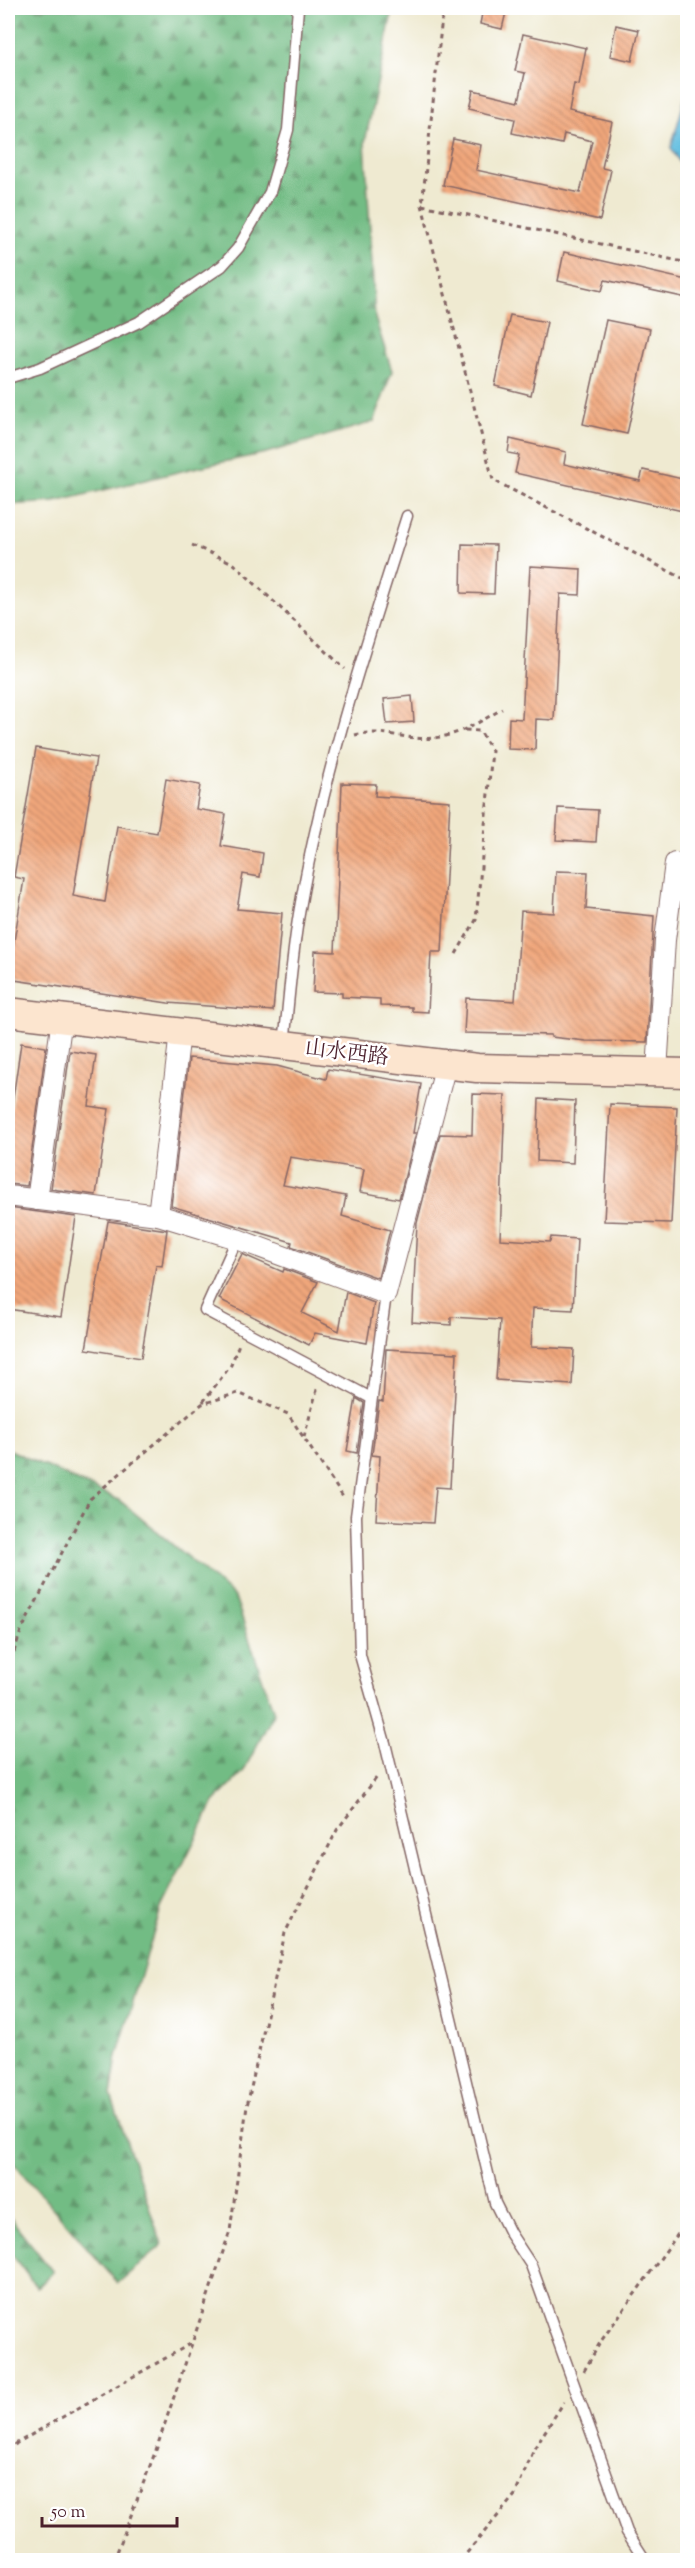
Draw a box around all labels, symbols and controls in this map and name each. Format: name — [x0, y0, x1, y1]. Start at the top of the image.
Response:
street label: 山水西路 — [303, 1034, 390, 1074]
scale bar — [42, 2490, 177, 2528]
text: 50 m — [50, 2500, 86, 2526]

